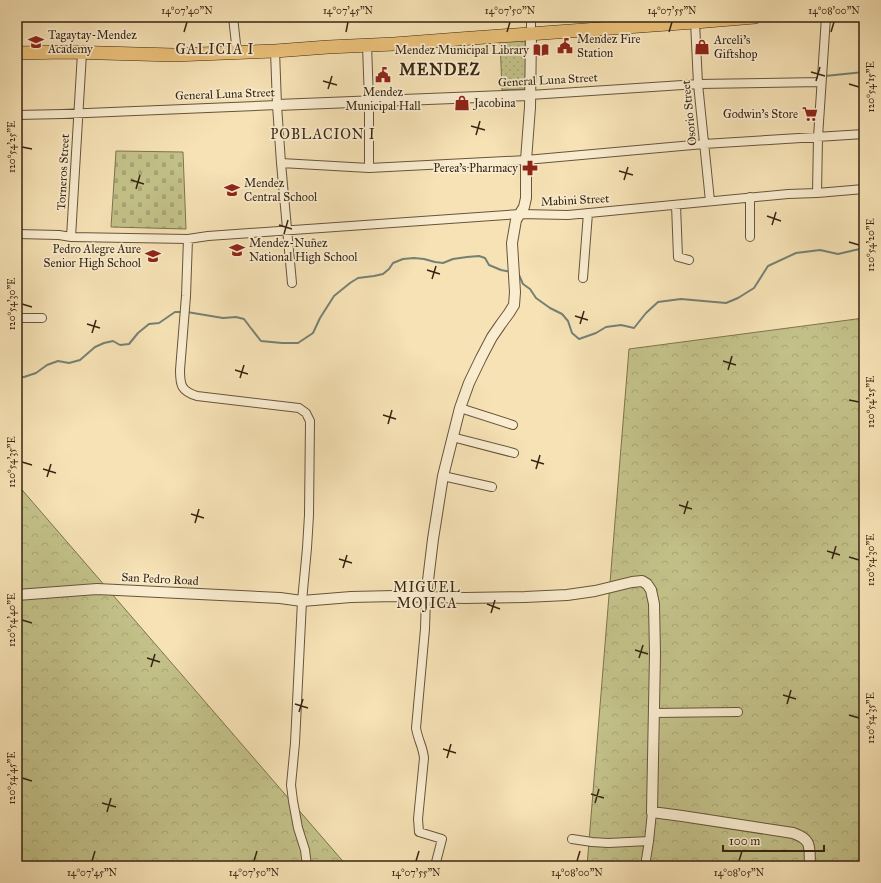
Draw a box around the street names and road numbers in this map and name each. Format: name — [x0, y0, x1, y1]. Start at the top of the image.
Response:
street label: General Luna Street — [498, 70, 599, 90]
street label: Osorio Street — [679, 79, 699, 147]
street label: General Luna Street — [175, 85, 276, 103]
street label: Torneros Street — [54, 133, 72, 211]
street label: Mabini Street — [540, 191, 610, 209]
street label: San Pedro Road — [121, 570, 199, 588]

